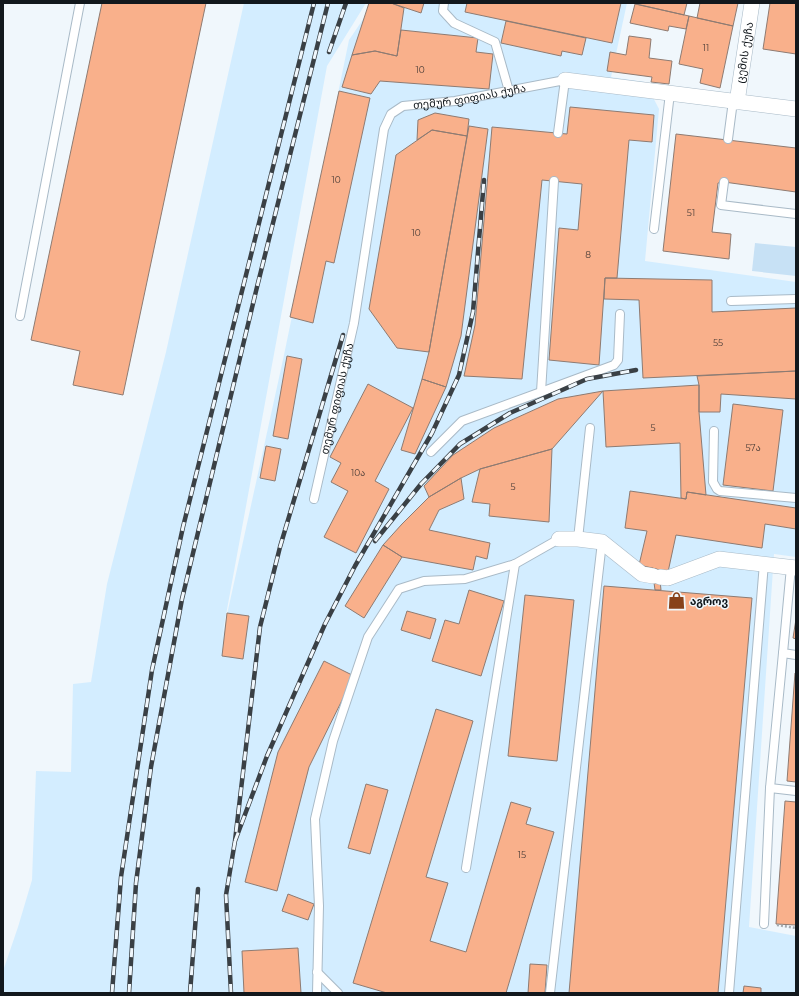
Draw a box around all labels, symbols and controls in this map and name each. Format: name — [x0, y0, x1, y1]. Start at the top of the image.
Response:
street label: ცემის ქუჩა — [733, 21, 756, 84]
house number: 11 — [703, 42, 709, 53]
house number: 10 — [415, 64, 425, 75]
street label: თემურ ფიფიას ქუჩა — [413, 81, 527, 112]
house number: 10 — [331, 174, 341, 185]
house number: 51 — [687, 207, 695, 218]
house number: 10 — [411, 227, 421, 238]
house number: 8 — [585, 249, 591, 260]
house number: 55 — [713, 337, 723, 348]
street label: თემურ ფიფიას ქუჩა — [317, 341, 356, 456]
house number: 5 — [650, 422, 656, 433]
house number: 57ა — [745, 442, 761, 453]
house number: 10ა — [351, 467, 365, 478]
house number: 5 — [510, 481, 516, 492]
shop icon: აგროვ — [667, 591, 687, 611]
place label: აგროვ — [690, 594, 728, 608]
house number: 15 — [518, 849, 526, 860]

